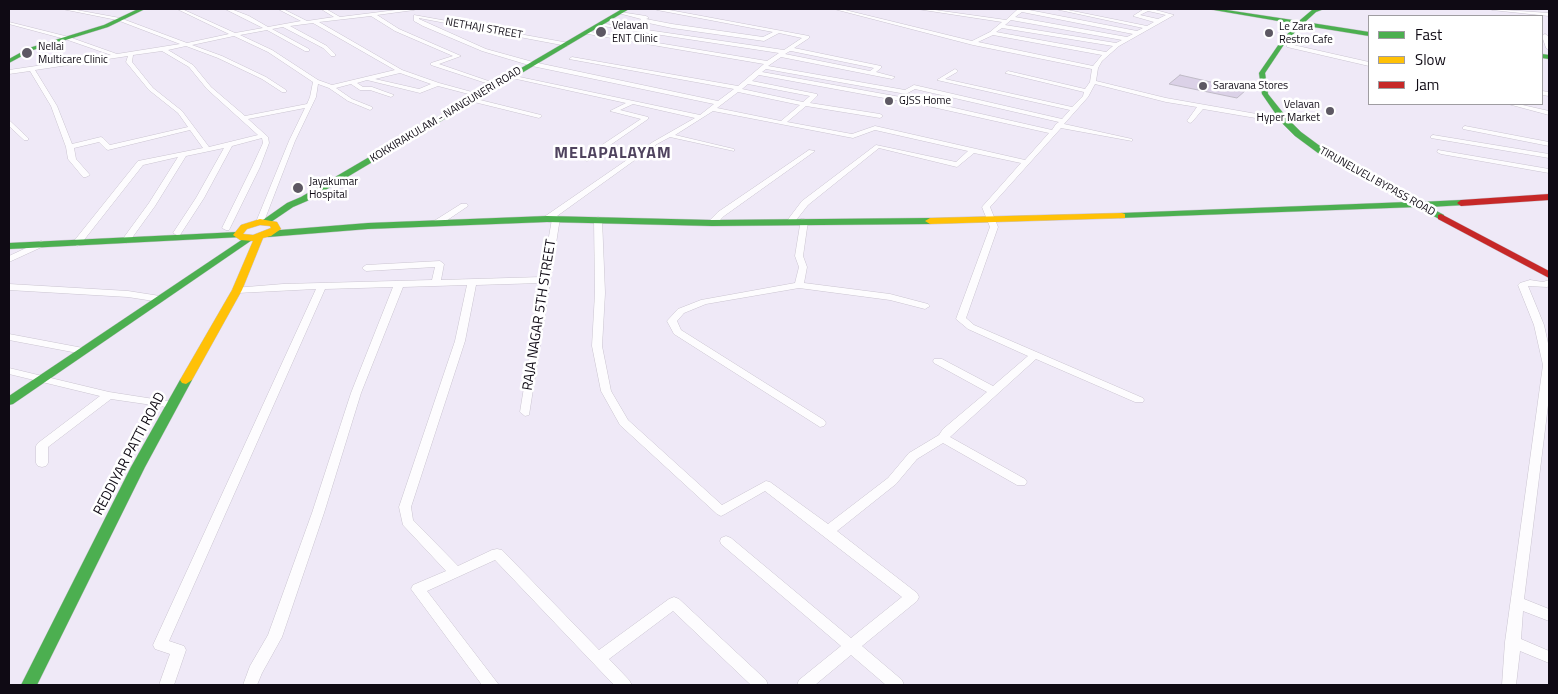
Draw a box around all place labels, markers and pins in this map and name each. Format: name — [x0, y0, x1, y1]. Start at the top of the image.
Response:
place label: Velavan ENT Clinic — [612, 19, 658, 45]
place label: Le Zara Restro Cafe — [1279, 20, 1333, 46]
marker: Velavan ENT Clinic — [594, 25, 608, 39]
marker: Le Zara Restro Cafe — [1263, 27, 1275, 39]
place label: Nellai Multicare Clinic — [38, 40, 108, 66]
marker: Nellai Multicare Clinic — [20, 46, 34, 60]
place label: Saravana Stores — [1213, 79, 1288, 93]
marker: Saravana Stores — [1197, 80, 1209, 92]
place label: GJSS Home — [899, 94, 951, 108]
marker: GJSS Home — [883, 95, 895, 107]
place label: Velavan Hyper Market — [1257, 98, 1320, 124]
marker: Velavan Hyper Market — [1324, 105, 1336, 117]
place label: Jayakumar Hospital — [309, 175, 358, 201]
marker: Jayakumar Hospital — [291, 181, 305, 195]

